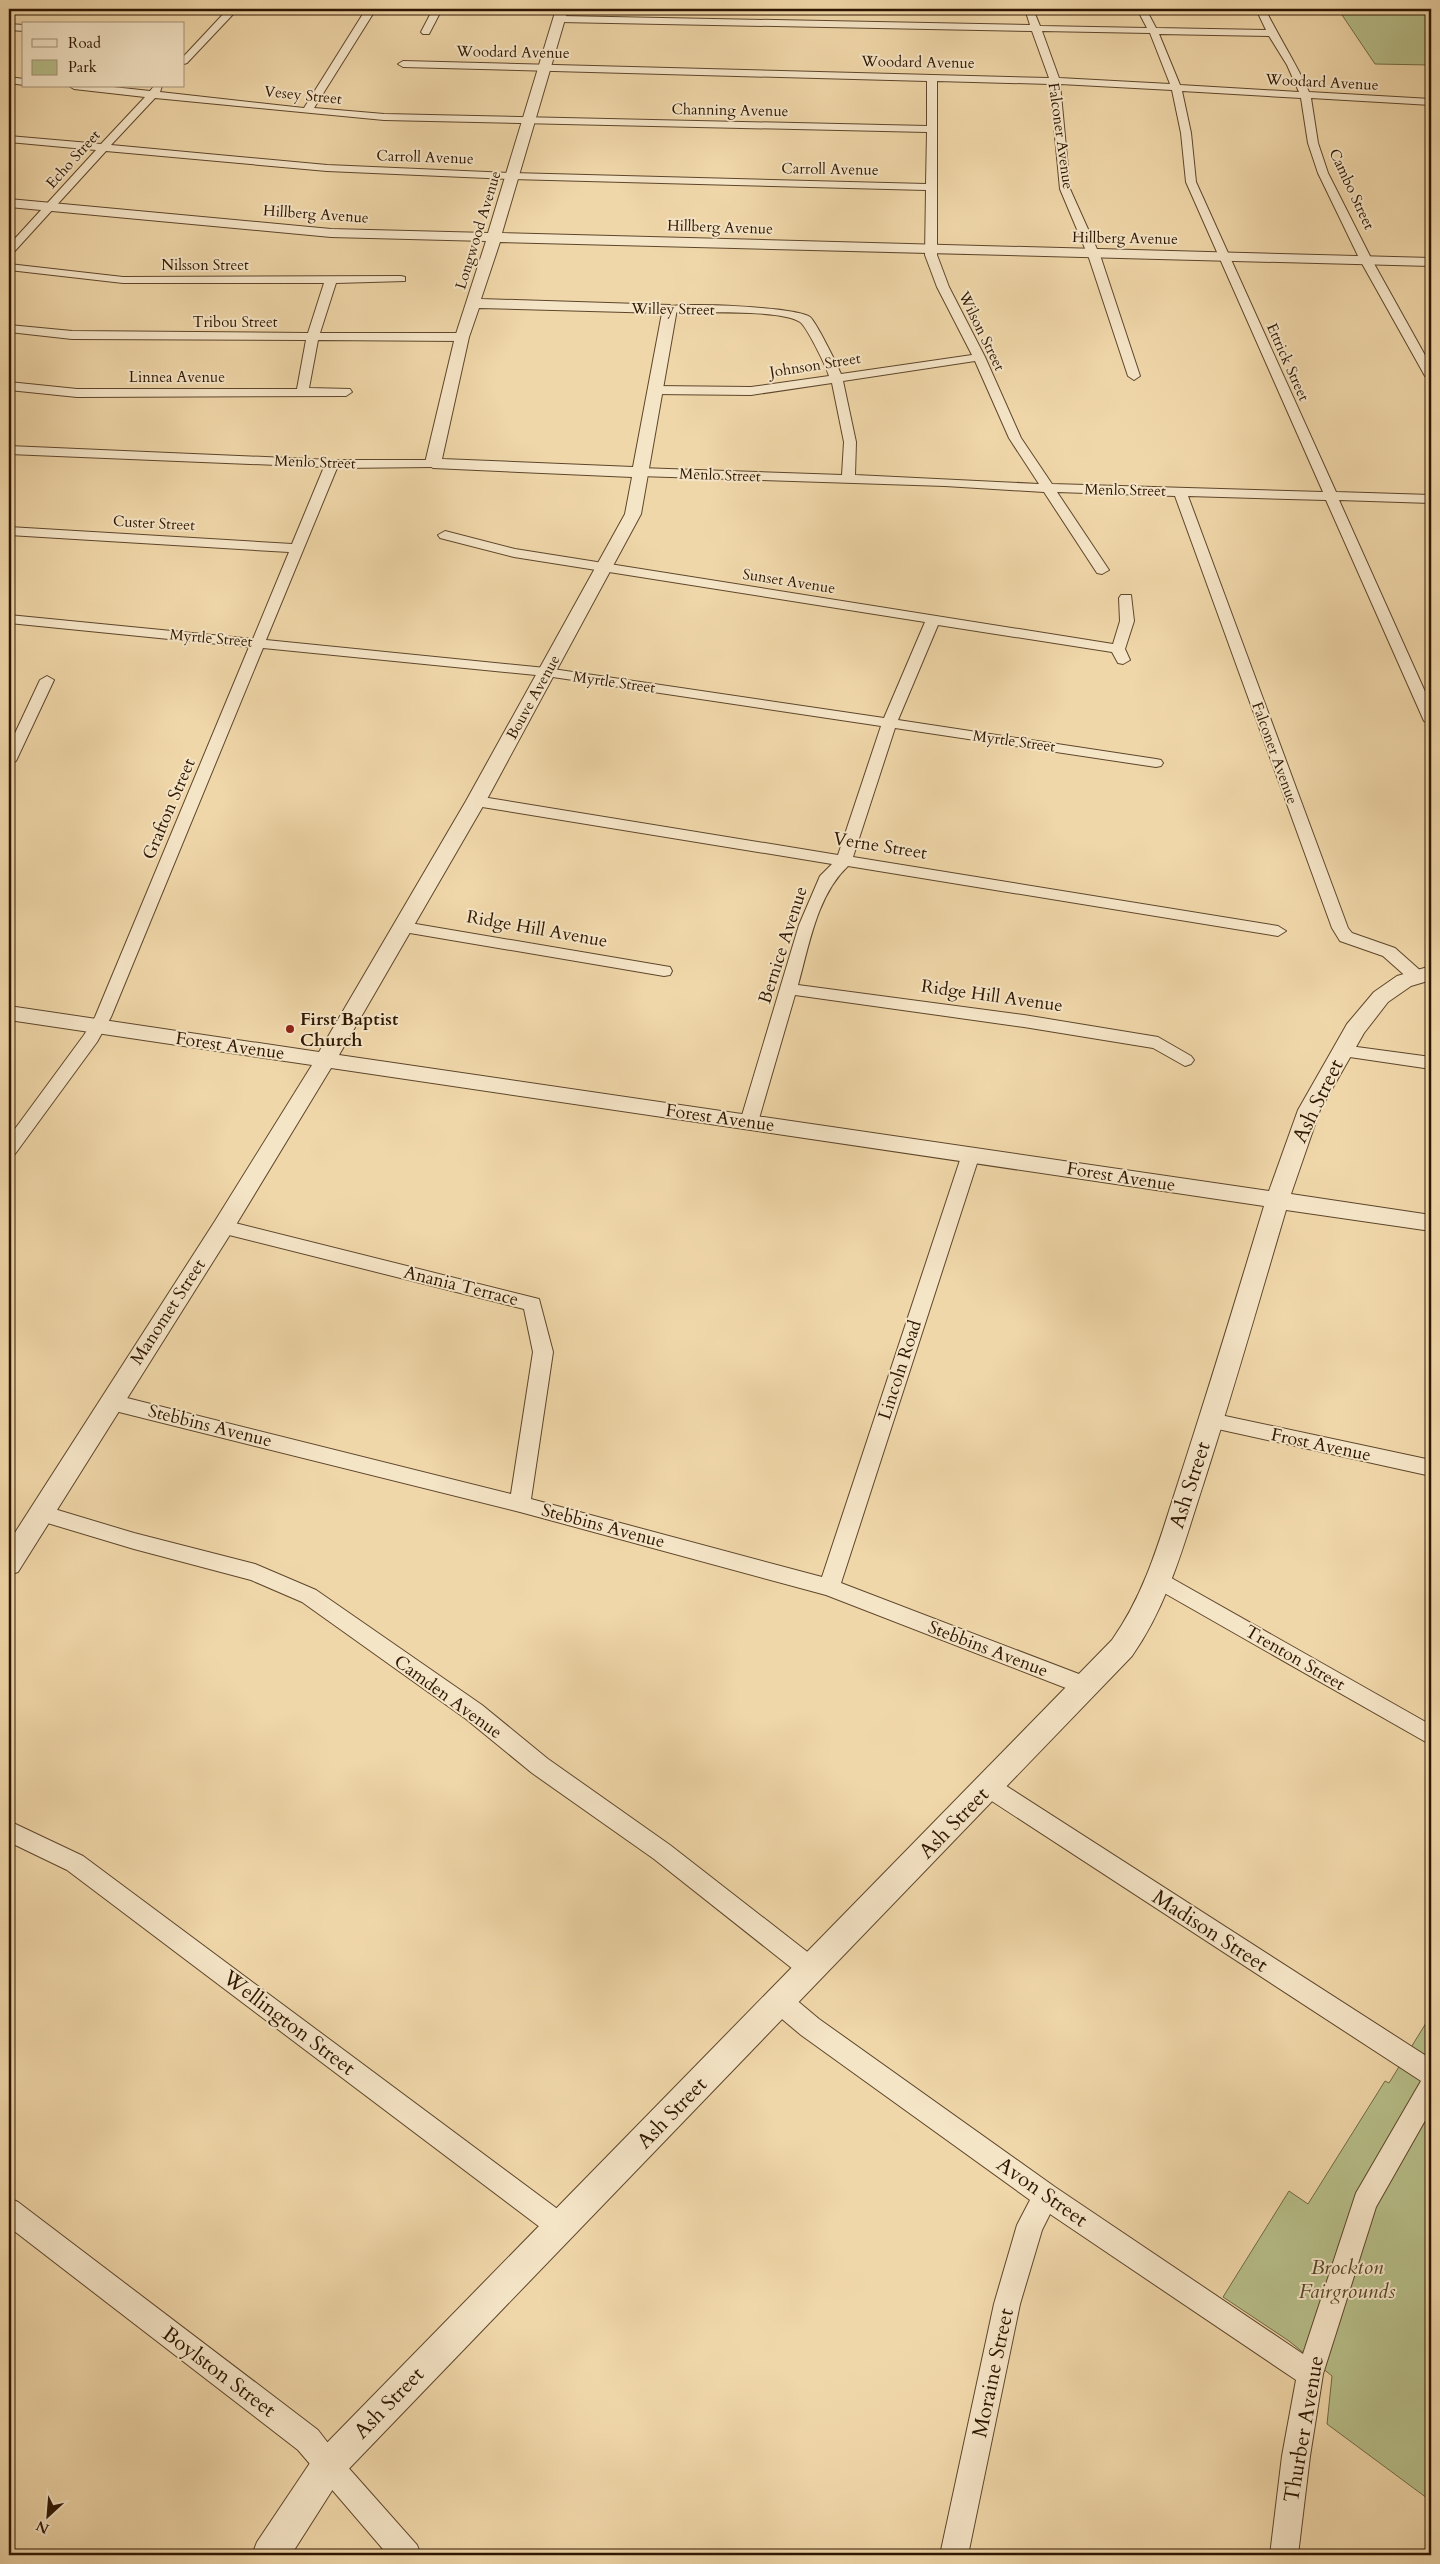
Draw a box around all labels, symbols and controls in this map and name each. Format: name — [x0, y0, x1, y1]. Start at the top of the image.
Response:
legend — [22, 22, 185, 88]
text: Road — [68, 33, 101, 53]
street label: Woodard Avenue — [455, 41, 570, 63]
street label: Woodard Avenue — [860, 51, 975, 73]
text: Park — [68, 57, 97, 77]
street label: Woodard Avenue — [1264, 69, 1379, 95]
street label: Vesey Street — [263, 81, 343, 109]
street label: Falconer Avenue — [1044, 81, 1078, 191]
street label: Channing Avenue — [671, 99, 789, 121]
street label: Echo Street — [41, 125, 105, 193]
street label: Carroll Avenue — [376, 145, 474, 169]
street label: Cambo Street — [1325, 145, 1380, 233]
street label: Carroll Avenue — [781, 158, 879, 180]
street label: Longwood Avenue — [450, 168, 506, 292]
street label: Hillberg Avenue — [263, 200, 370, 228]
street label: Hillberg Avenue — [667, 215, 773, 239]
street label: Hillberg Avenue — [1072, 227, 1178, 249]
street label: Nilsson Street — [161, 255, 249, 275]
street label: Wilson Street — [954, 287, 1010, 374]
street label: Willey Street — [630, 298, 715, 320]
street label: Tribou Street — [192, 312, 278, 332]
street label: Ettrick Street — [1262, 320, 1314, 404]
street label: Johnson Street — [766, 348, 862, 382]
street label: Linnea Avenue — [129, 367, 225, 387]
street label: Menlo Street — [274, 451, 356, 473]
street label: Menlo Street — [679, 464, 761, 486]
street label: Menlo Street — [1084, 479, 1166, 501]
street label: Custer Street — [113, 511, 196, 535]
street label: Sunset Avenue — [741, 564, 837, 598]
street label: Myrtle Street — [169, 624, 253, 652]
street label: Bouve Avenue — [502, 651, 565, 743]
street label: Myrtle Street — [572, 666, 657, 698]
street label: Falconer Avenue — [1247, 699, 1303, 807]
street label: Myrtle Street — [972, 725, 1057, 757]
street label: Grafton Street — [136, 754, 202, 864]
street label: Verne Street — [831, 826, 929, 866]
street label: Bernice Avenue — [752, 883, 814, 1007]
street label: Ridge Hill Avenue — [465, 904, 609, 954]
street label: Ridge Hill Avenue — [920, 974, 1064, 1018]
place label: First Baptist Church — [300, 1007, 399, 1053]
marker: First Baptist Church — [284, 1023, 296, 1035]
street label: Forest Avenue — [174, 1026, 286, 1066]
street label: Ash Street — [1285, 1054, 1351, 1148]
street label: Forest Avenue — [664, 1098, 776, 1138]
street label: Forest Avenue — [1065, 1156, 1177, 1198]
street label: Manomet Street — [124, 1254, 212, 1370]
street label: Anania Terrace — [401, 1260, 521, 1312]
street label: Lincoln Road — [872, 1317, 928, 1423]
street label: Stebbins Avenue — [145, 1399, 275, 1453]
street label: Frost Avenue — [1269, 1422, 1373, 1468]
street label: Ash Street — [1162, 1438, 1218, 1532]
street label: Stebbins Avenue — [539, 1498, 667, 1554]
street label: Stebbins Avenue — [924, 1615, 1052, 1683]
street label: Trenton Street — [1240, 1619, 1350, 1697]
street label: Camden Avenue — [389, 1649, 507, 1745]
street label: Ash Street — [912, 1780, 996, 1865]
street label: Madison Street — [1147, 1883, 1274, 1979]
street label: Wellington Street — [216, 1963, 362, 2083]
street label: Ash Street — [630, 2070, 714, 2155]
street label: Avon Street — [991, 2150, 1094, 2234]
park label: Brockton Fairgrounds — [1299, 2253, 1395, 2306]
street label: Moraine Street — [965, 2305, 1021, 2440]
street label: Boylston Street — [156, 2320, 282, 2424]
street label: Thurber Avenue — [1277, 2353, 1331, 2505]
street label: Ash Street — [347, 2360, 431, 2445]
north arrow — [22, 2492, 72, 2542]
text: N — [33, 2516, 52, 2538]

